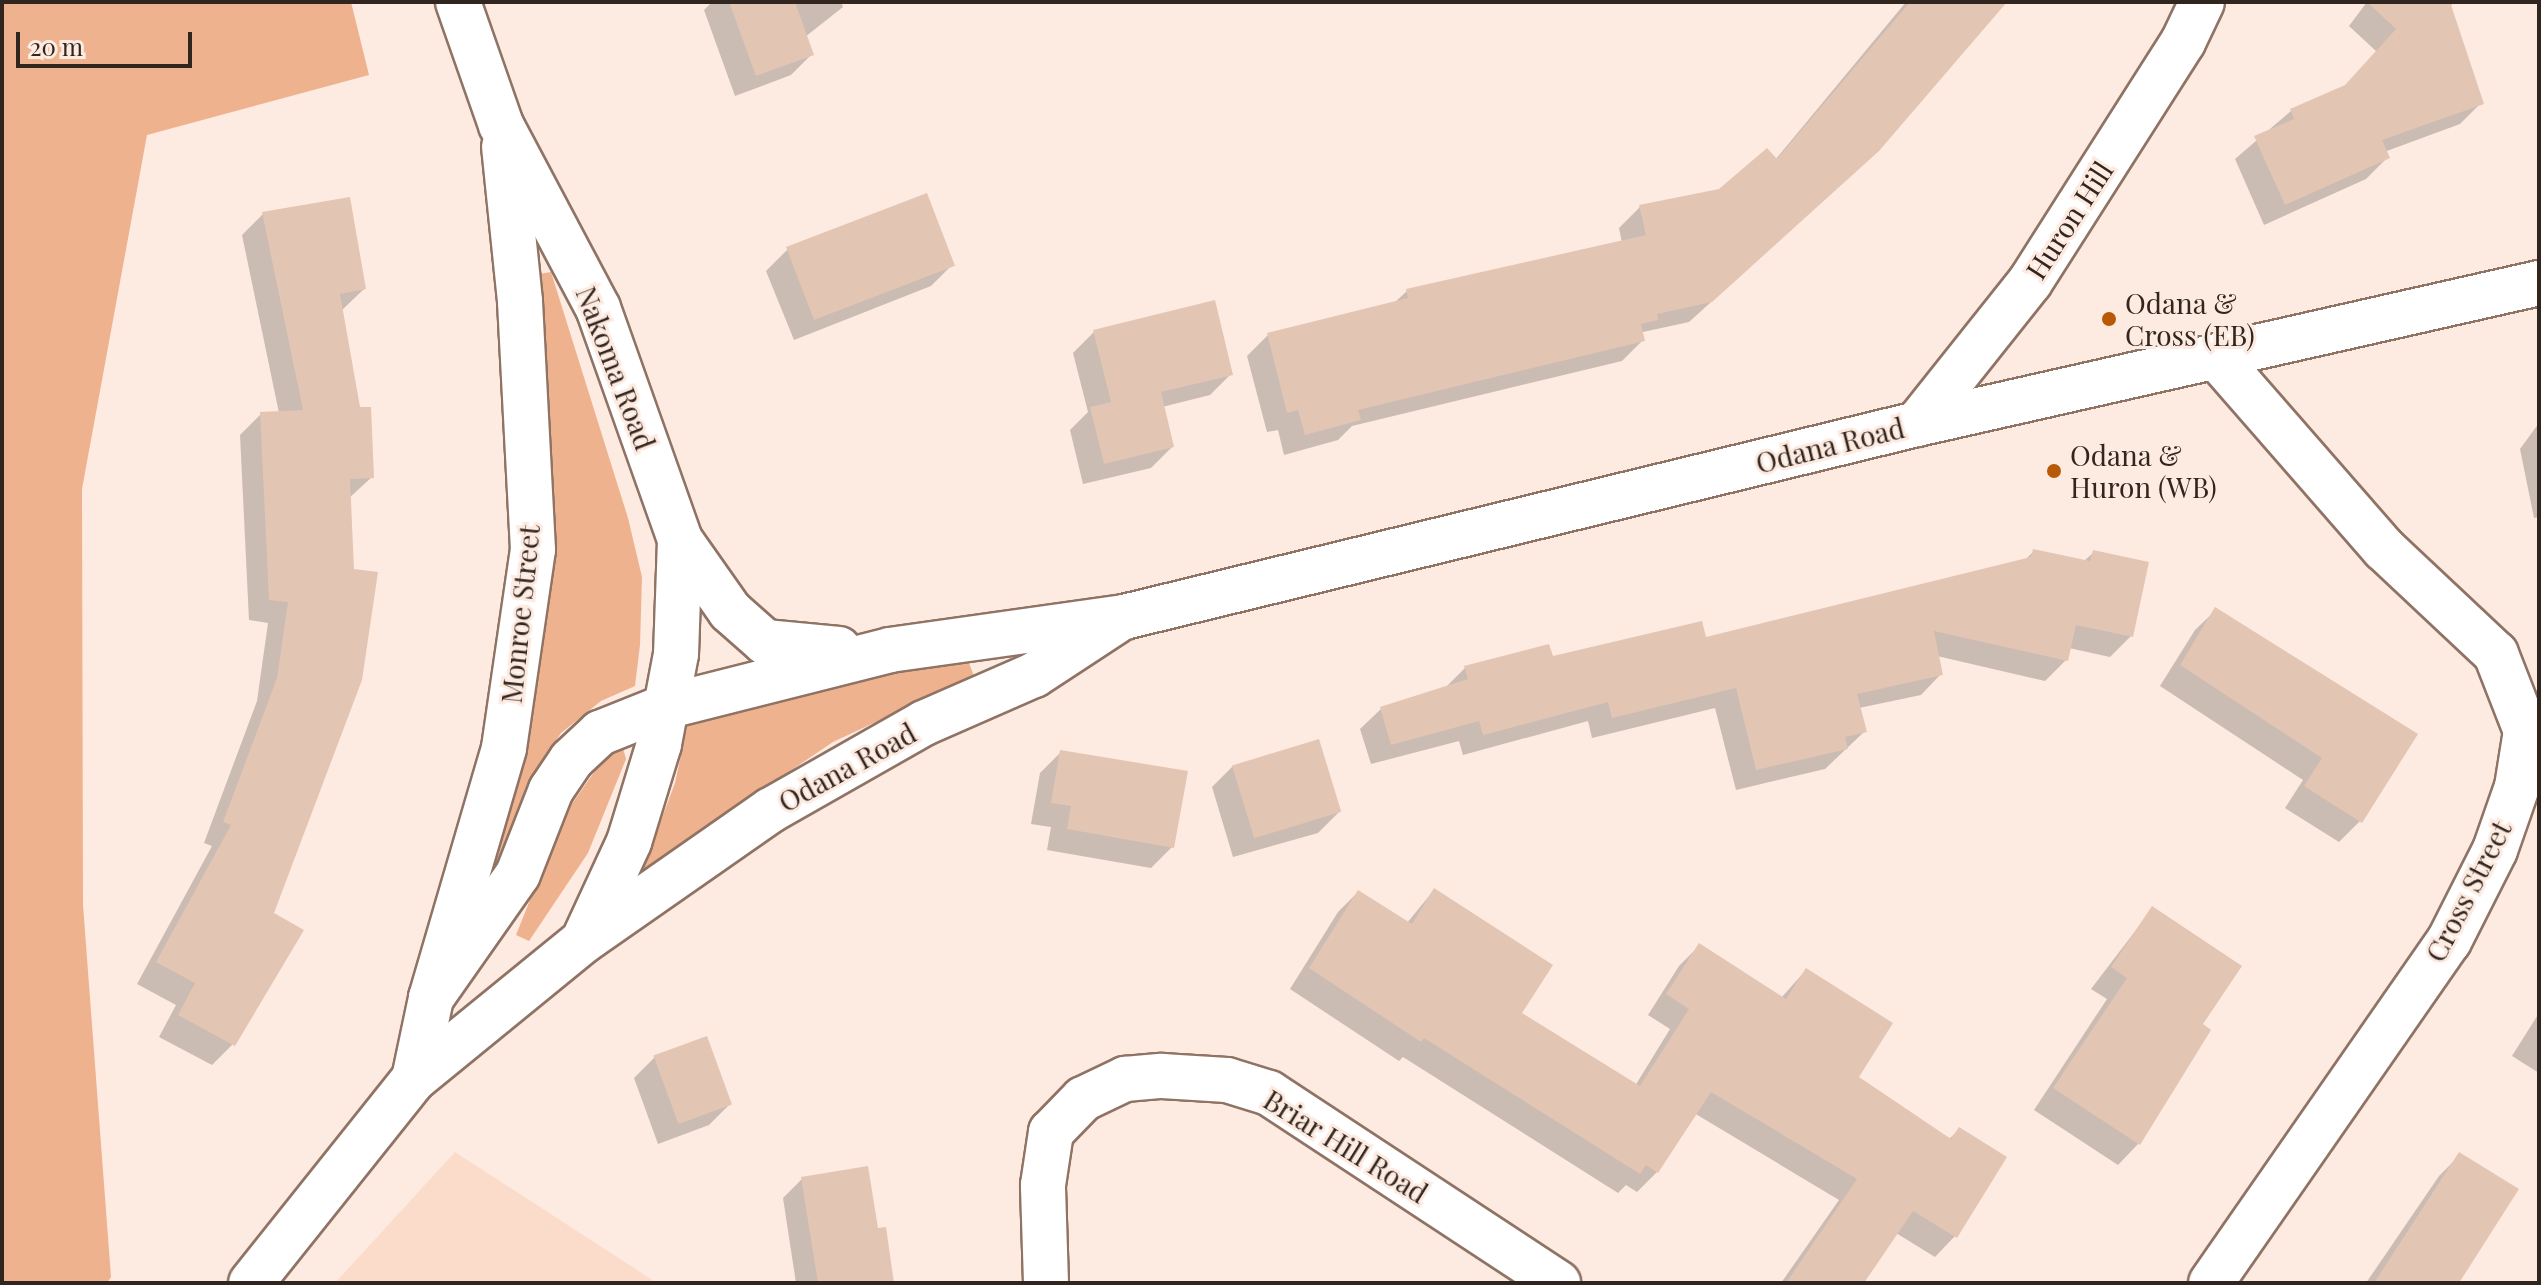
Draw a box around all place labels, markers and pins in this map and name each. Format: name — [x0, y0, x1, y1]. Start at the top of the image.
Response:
place label: Odana & Cross (EB) — [2125, 286, 2255, 352]
marker: Odana & Cross (EB) — [2100, 310, 2118, 328]
place label: Odana & Huron (WB) — [2070, 438, 2217, 504]
marker: Odana & Huron (WB) — [2045, 462, 2063, 480]

